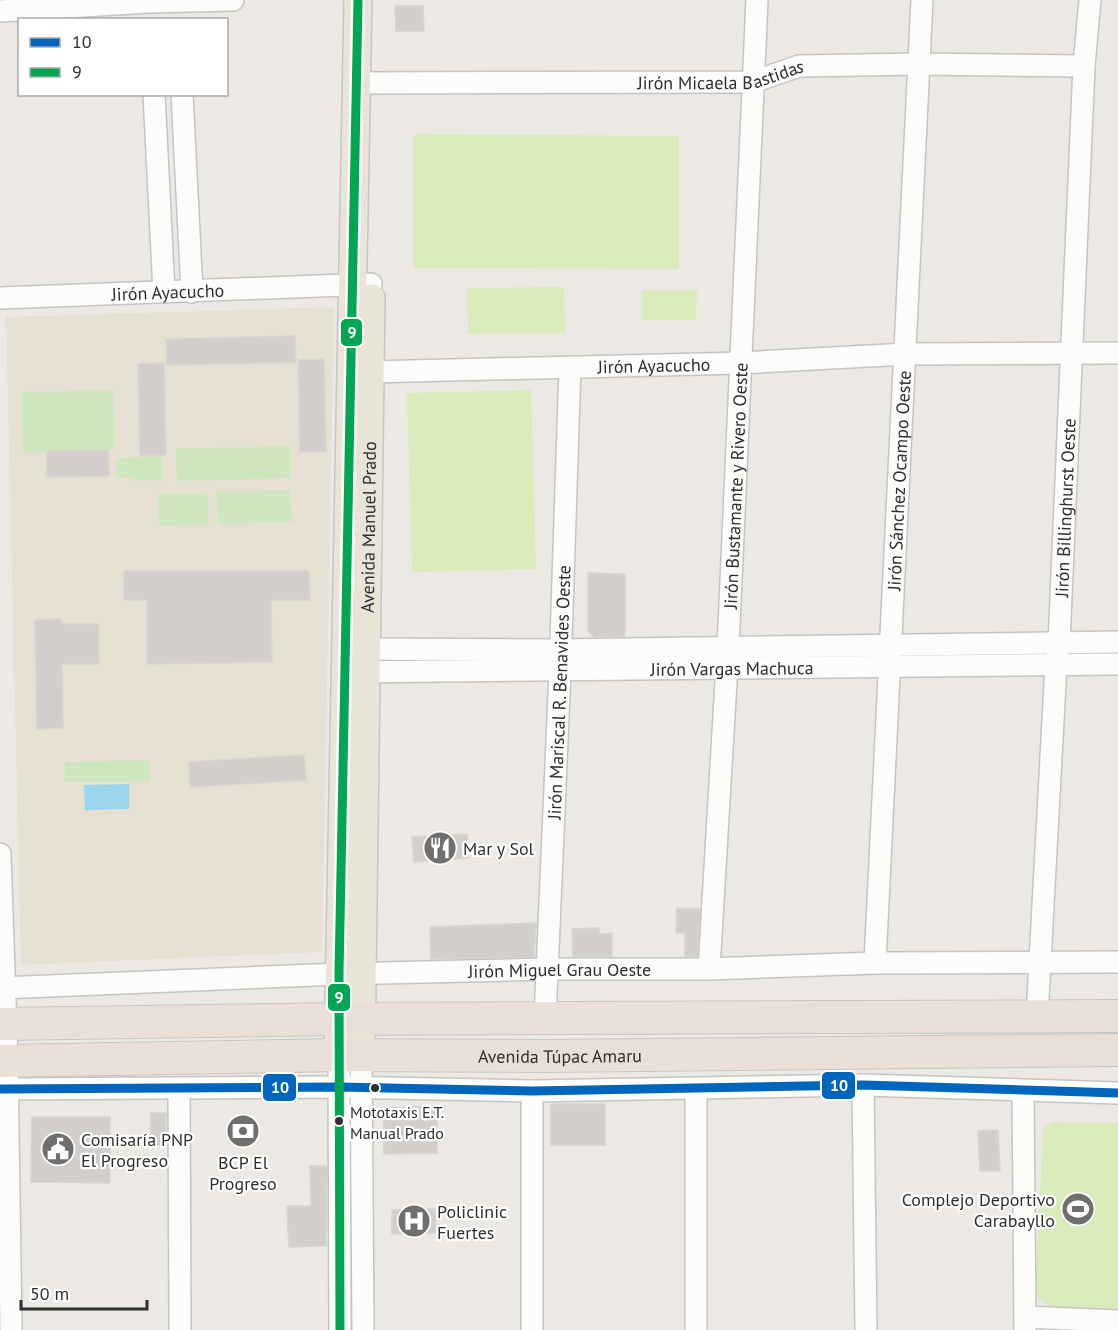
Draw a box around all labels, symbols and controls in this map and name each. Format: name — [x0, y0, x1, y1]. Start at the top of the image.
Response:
legend — [18, 18, 228, 96]
text: 10 — [72, 30, 92, 53]
street label: Jirón Micaela Bastidas — [636, 54, 804, 94]
text: 9 — [72, 60, 82, 83]
street label: Jirón Ayacucho — [110, 278, 225, 305]
line badge: 9 — [340, 318, 363, 347]
text: 9 — [347, 322, 357, 342]
street label: Jirón Ayacucho — [596, 352, 711, 378]
street label: Jirón Bustamante y Rivero Oeste — [718, 362, 752, 611]
street label: Jirón Sánchez Ocampo Oeste — [882, 370, 915, 592]
street label: Jirón Billinghurst Oeste — [1049, 418, 1080, 599]
street label: Avenida Manuel Prado — [355, 441, 381, 613]
street label: Jirón Mariscal R. Benavides Oeste — [542, 565, 575, 821]
street label: Jirón Vargas Machuca — [649, 656, 814, 680]
restaurant icon: Mar y Sol — [422, 830, 458, 866]
place label: Mar y Sol — [463, 837, 535, 860]
street label: Jirón Miguel Grau Oeste — [467, 958, 651, 982]
line badge: 9 — [327, 983, 351, 1012]
text: 9 — [334, 987, 344, 1007]
street label: Avenida Túpac Amaru — [478, 1043, 642, 1068]
line badge: 10 — [821, 1071, 856, 1100]
line badge: 10 — [262, 1073, 297, 1102]
text: 10 — [830, 1075, 848, 1095]
text: 10 — [271, 1077, 289, 1097]
unlabelled marker — [369, 1082, 381, 1094]
place label: Mototaxis E.T. Manual Prado — [350, 1102, 444, 1143]
bank icon: BCP El Progreso — [225, 1113, 261, 1149]
marker: Mototaxis E.T. Manual Prado — [333, 1115, 345, 1127]
place label: Comisaría PNP El Progreso — [81, 1128, 193, 1172]
public building icon: Comisaría PNP El Progreso — [40, 1131, 76, 1167]
place label: BCP El Progreso — [209, 1151, 277, 1195]
place label: Complejo Deportivo Carabayllo — [902, 1188, 1055, 1232]
sports icon: Complejo Deportivo Carabayllo — [1060, 1191, 1096, 1227]
place label: Policlinic Fuertes — [437, 1200, 507, 1244]
hospital icon: Policlinic Fuertes — [396, 1203, 432, 1239]
scale bar — [21, 1273, 147, 1311]
text: 50 m — [30, 1282, 69, 1305]

